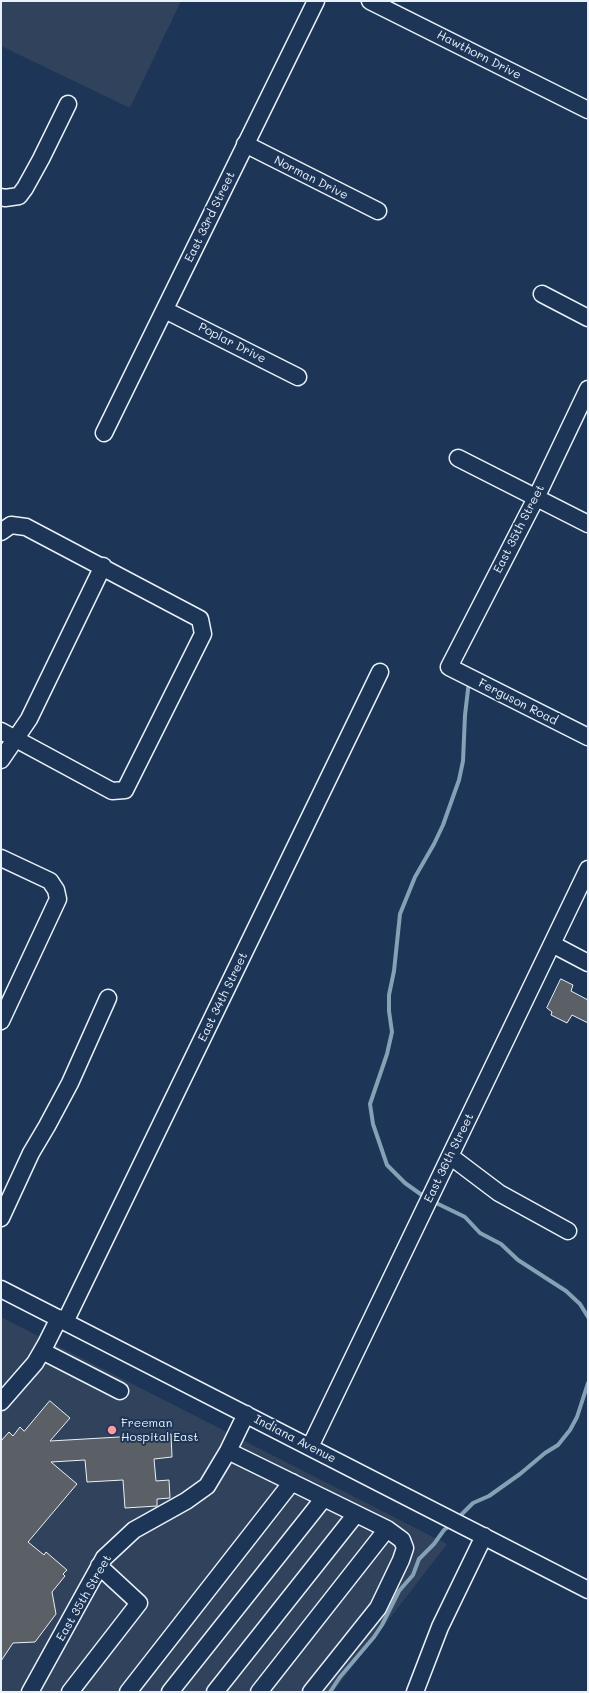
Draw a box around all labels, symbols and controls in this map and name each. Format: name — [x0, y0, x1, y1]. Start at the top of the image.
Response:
street label: Hawthorn Drive — [434, 28, 524, 82]
street label: Norman Drive — [272, 153, 350, 203]
street label: East 33rd Street — [182, 169, 238, 265]
street label: Poplar Drive — [196, 320, 268, 366]
street label: East 35th Street — [490, 482, 548, 576]
street label: Ferguson Road — [476, 676, 560, 728]
street label: East 34th Street — [195, 950, 251, 1044]
street label: East 36th Street — [421, 1111, 477, 1205]
street label: Indiana Avenue — [252, 1412, 338, 1466]
place label: Freeman Hospital East — [121, 1416, 199, 1444]
marker: Freeman Hospital East — [106, 1424, 118, 1436]
street label: East 35th Street — [53, 1552, 115, 1644]

